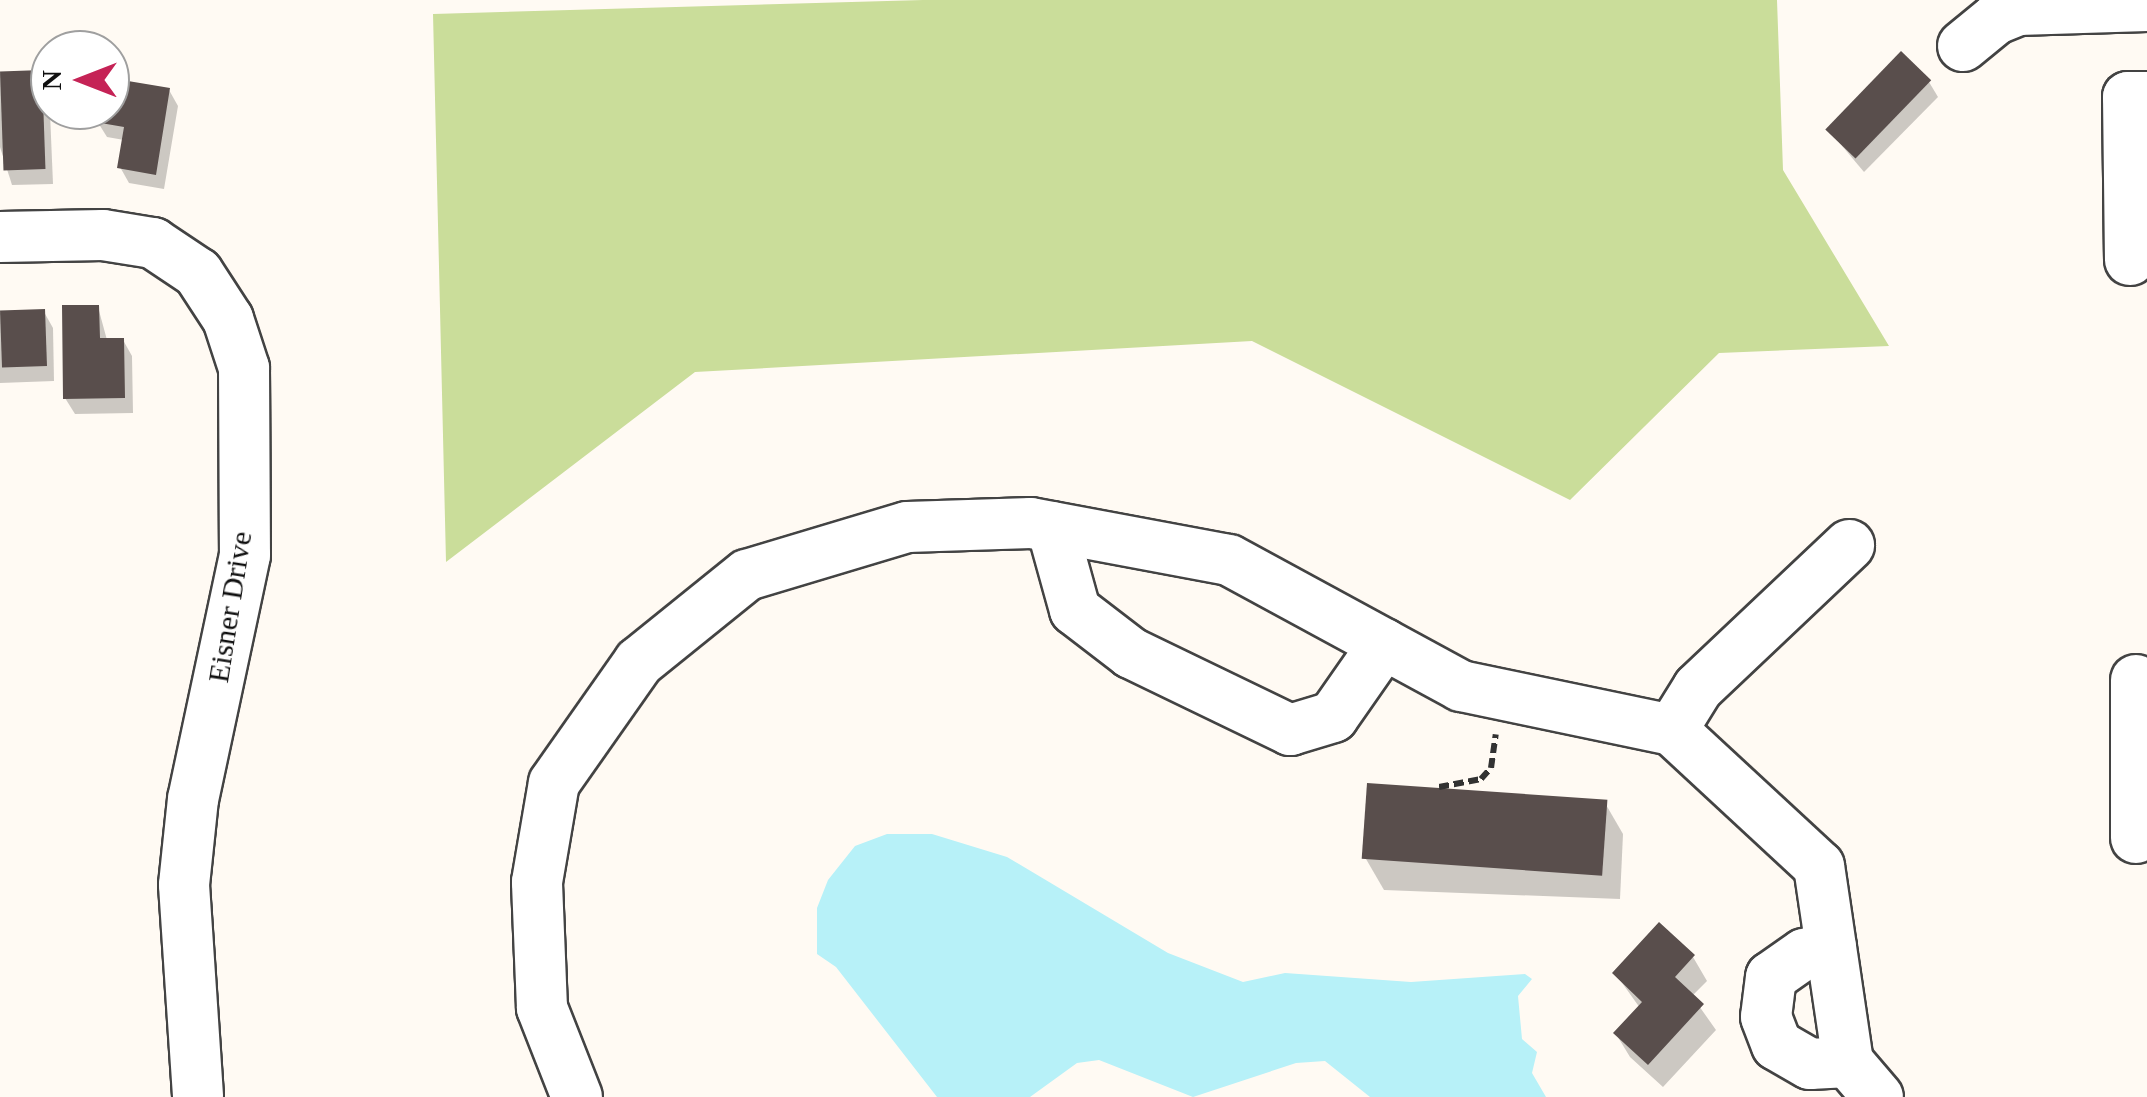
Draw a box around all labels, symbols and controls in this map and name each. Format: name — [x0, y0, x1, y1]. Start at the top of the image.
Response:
north arrow — [30, 30, 130, 130]
text: N — [36, 70, 67, 90]
street label: Eisner Drive — [200, 529, 260, 685]

